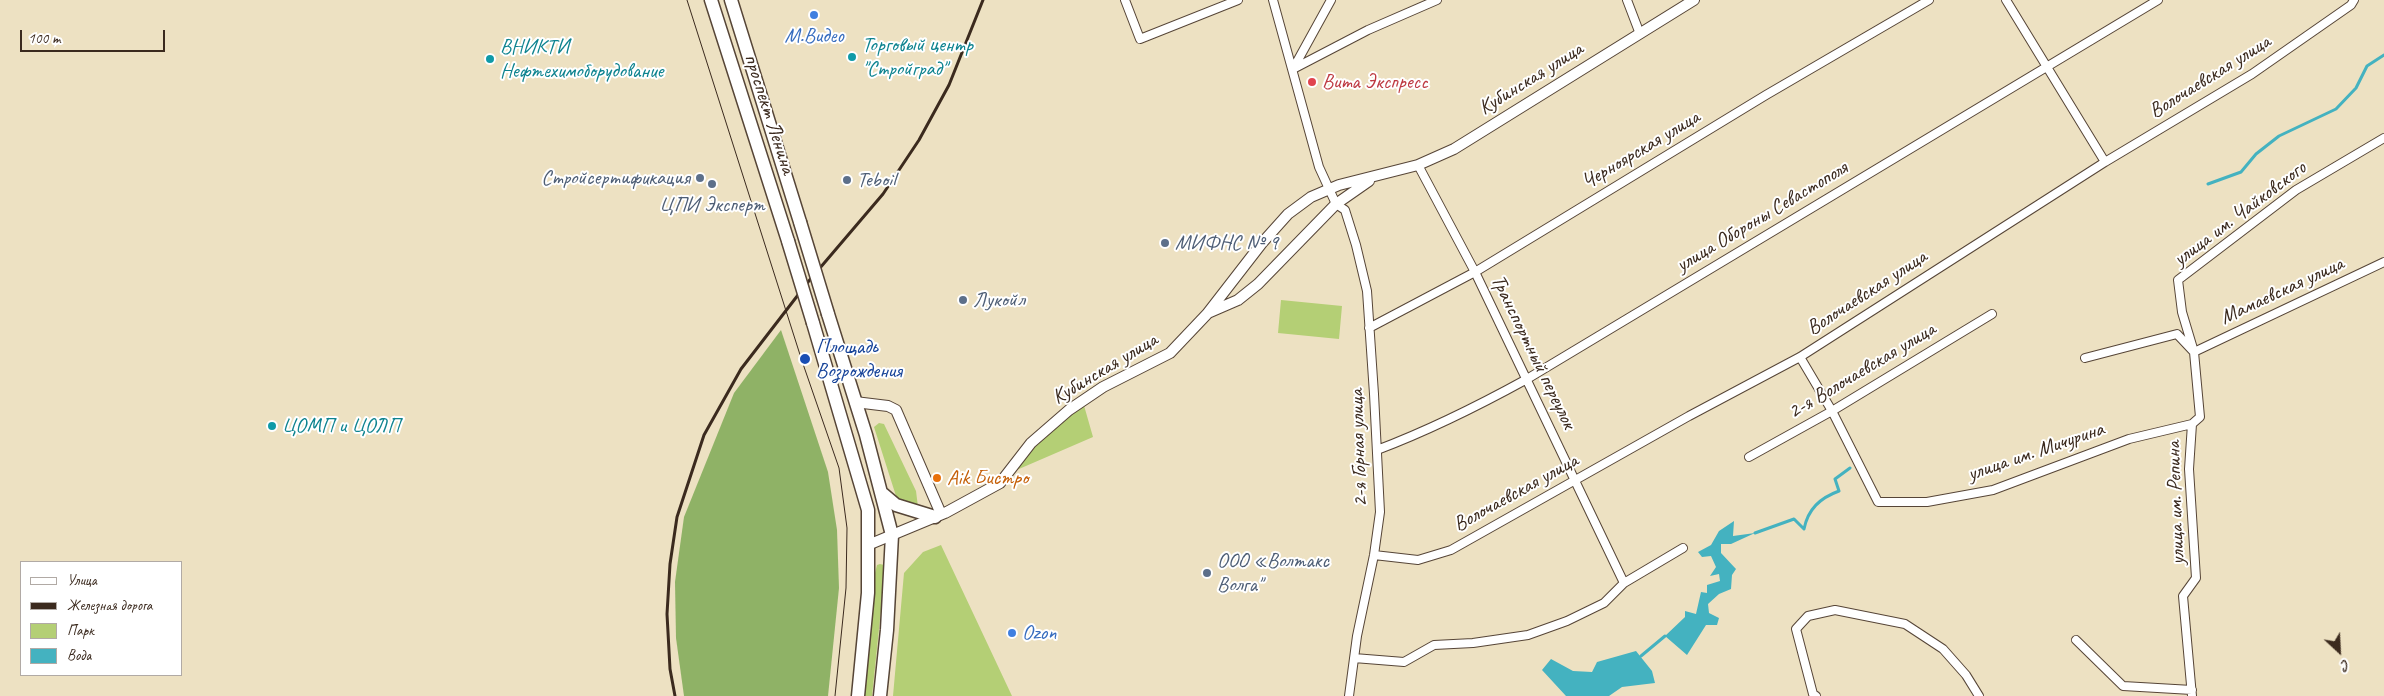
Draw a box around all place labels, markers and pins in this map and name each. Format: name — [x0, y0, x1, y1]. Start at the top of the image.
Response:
marker: М.Видео — [808, 9, 820, 21]
place label: М.Видео — [784, 23, 844, 49]
place label: Торговый центр "Стройград" — [862, 32, 973, 82]
place label: ВНИКТИ Нефтехимоборудование — [500, 34, 663, 84]
marker: Торговый центр "Стройград" — [846, 51, 858, 63]
marker: ВНИКТИ Нефтехимоборудование — [484, 53, 496, 65]
place label: Вита Экспресс — [1322, 69, 1428, 95]
marker: Вита Экспресс — [1306, 76, 1318, 88]
place label: Стройсертификация — [541, 165, 690, 191]
place label: Teboil — [857, 167, 896, 193]
marker: Стройсертификация — [694, 172, 706, 184]
marker: Teboil — [841, 174, 853, 186]
marker: ЦПИ Эксперт — [706, 178, 718, 190]
place label: ЦПИ Эксперт — [659, 192, 765, 218]
place label: МИФНС № 9 — [1175, 230, 1278, 256]
marker: МИФНС № 9 — [1159, 237, 1171, 249]
place label: Лукойл — [973, 287, 1025, 313]
marker: Лукойл — [957, 294, 969, 306]
place label: Площадь Возрождения — [816, 334, 902, 384]
marker: Площадь Возрождения — [798, 352, 812, 366]
place label: ЦОМП и ЦОЛП — [282, 413, 400, 439]
marker: ЦОМП и ЦОЛП — [266, 420, 278, 432]
place label: Aik Бистро — [947, 465, 1028, 491]
marker: Aik Бистро — [931, 472, 943, 484]
place label: ООО «Волтакс Волга" — [1217, 548, 1329, 598]
marker: ООО «Волтакс Волга" — [1201, 567, 1213, 579]
place label: Ozon — [1022, 620, 1057, 646]
marker: Ozon — [1006, 627, 1018, 639]

